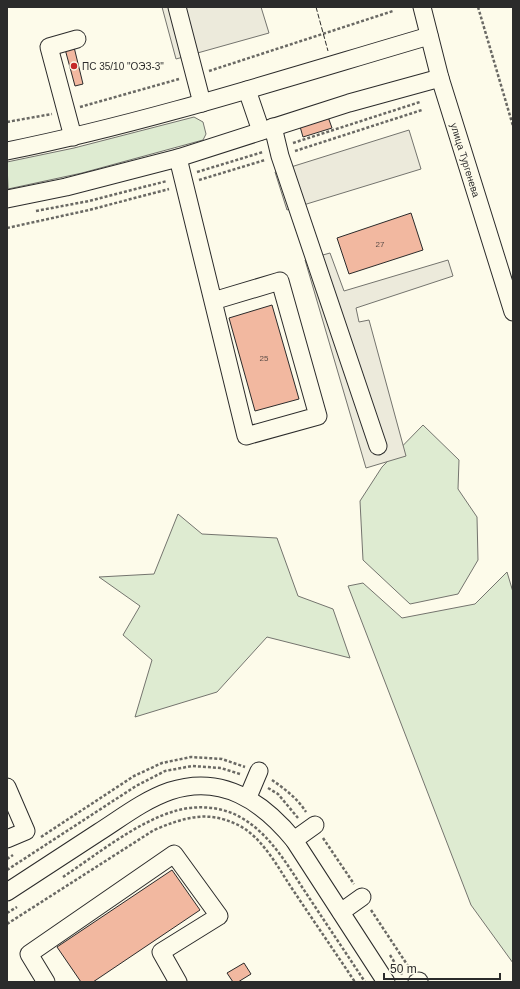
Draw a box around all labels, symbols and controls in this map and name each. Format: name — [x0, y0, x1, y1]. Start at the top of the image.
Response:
marker: ПС 35/10 "ОЭЗ-3" — [69, 61, 79, 71]
place label: ПС 35/10 "ОЭЗ-3" — [82, 61, 164, 72]
street label: улица Тургенева — [449, 121, 482, 199]
house number: 27 — [376, 240, 385, 249]
house number: 25 — [260, 354, 269, 363]
scale bar — [384, 955, 500, 981]
text: 50 m — [390, 962, 417, 976]

